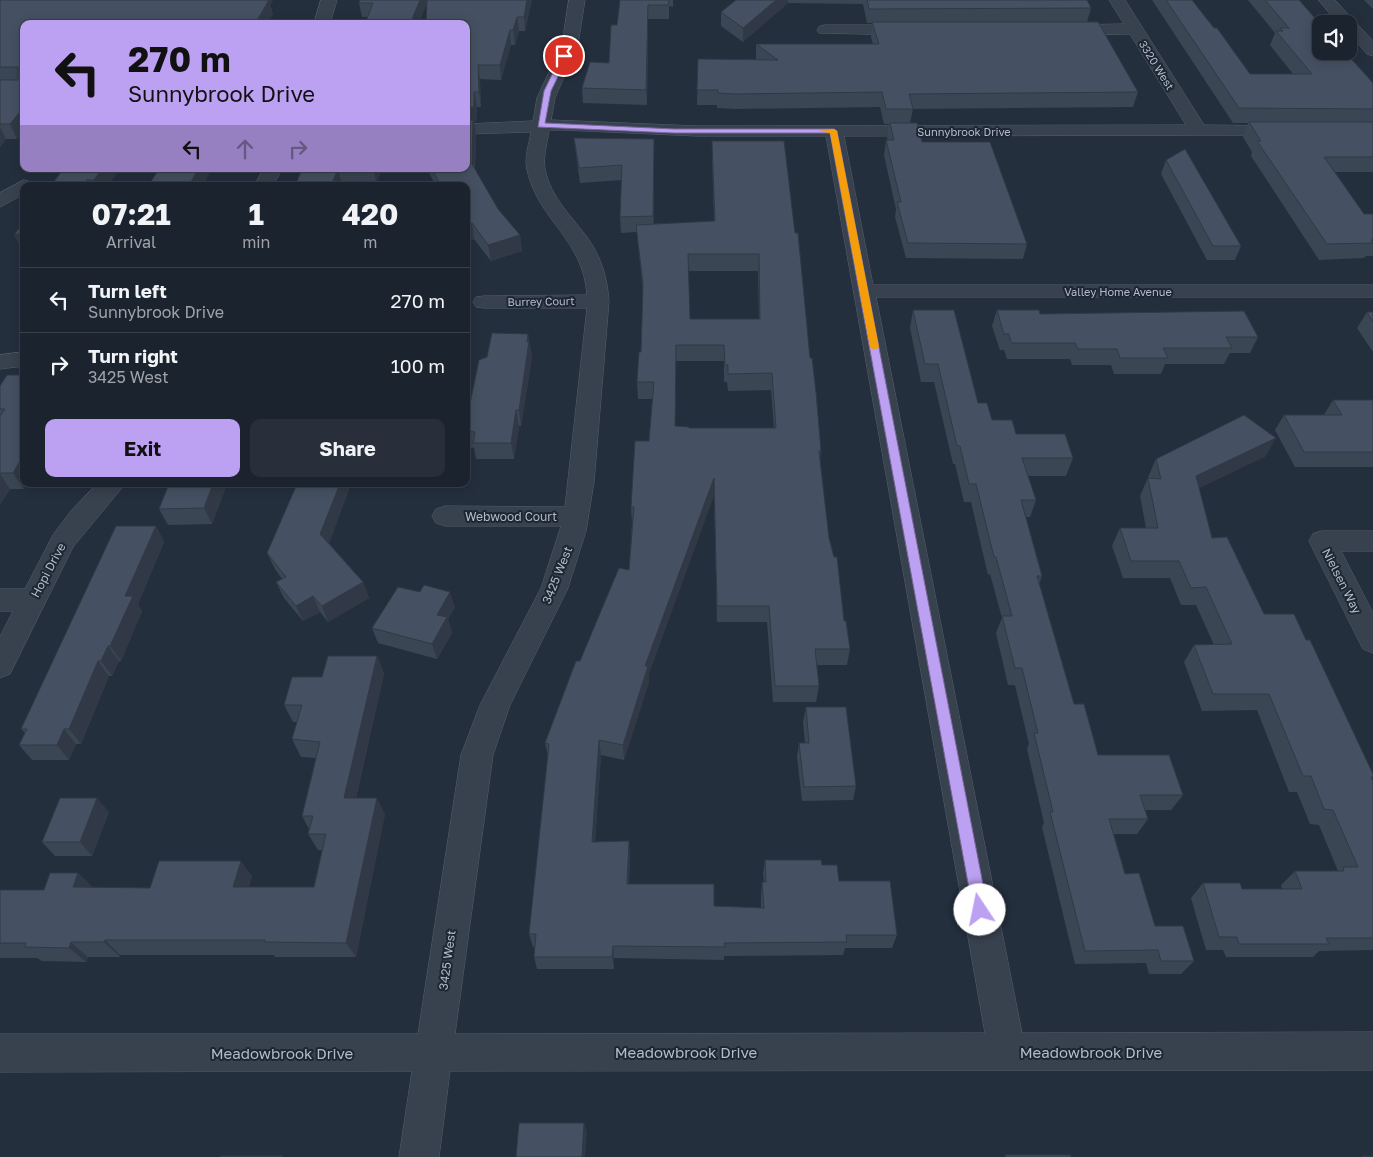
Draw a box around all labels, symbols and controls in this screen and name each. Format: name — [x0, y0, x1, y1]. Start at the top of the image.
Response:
map controls — [1312, 15, 1357, 60]
button: sound — [1312, 15, 1357, 60]
pin — [543, 35, 585, 77]
text: 270 m — [128, 38, 231, 80]
street label: 3320 West — [1137, 38, 1177, 92]
icon: left — [45, 40, 110, 105]
icon: arrive — [550, 42, 578, 70]
text: Sunnybrook Drive — [128, 80, 315, 107]
street label: Sunnybrook Drive — [917, 125, 1011, 138]
icon: left — [178, 135, 206, 163]
icon: ahead — [231, 135, 259, 163]
icon: right — [284, 135, 312, 163]
text: 07:21 — [91, 196, 171, 232]
text: 1 — [249, 196, 264, 232]
text: 420 — [342, 196, 399, 232]
text: Arrival — [106, 232, 156, 252]
text: min — [242, 232, 270, 252]
text: m — [363, 232, 377, 252]
text: Turn left — [88, 279, 167, 302]
street label: Valley Home Avenue — [1064, 285, 1172, 298]
icon: left — [45, 286, 73, 314]
text: 270 m — [391, 289, 445, 312]
street label: Burrey Court — [507, 294, 575, 308]
text: Sunnybrook Drive — [88, 302, 224, 322]
text: Turn right — [88, 344, 178, 367]
icon: right — [45, 351, 73, 379]
text: 100 m — [391, 354, 445, 377]
text: 3425 West — [88, 367, 169, 387]
button: Exit — [45, 419, 240, 477]
button: Share — [250, 419, 445, 477]
street label: Webwood Court — [465, 509, 557, 524]
street label: Hopi Drive — [27, 540, 69, 600]
street label: 3425 West — [539, 544, 575, 606]
street label: Nielsen Way — [1319, 546, 1365, 616]
position arrow — [953, 883, 1005, 935]
street label: 3425 West — [435, 929, 459, 991]
street label: Meadowbrook Drive — [615, 1043, 758, 1061]
street label: Meadowbrook Drive — [1020, 1043, 1163, 1061]
street label: Meadowbrook Drive — [211, 1044, 354, 1062]

